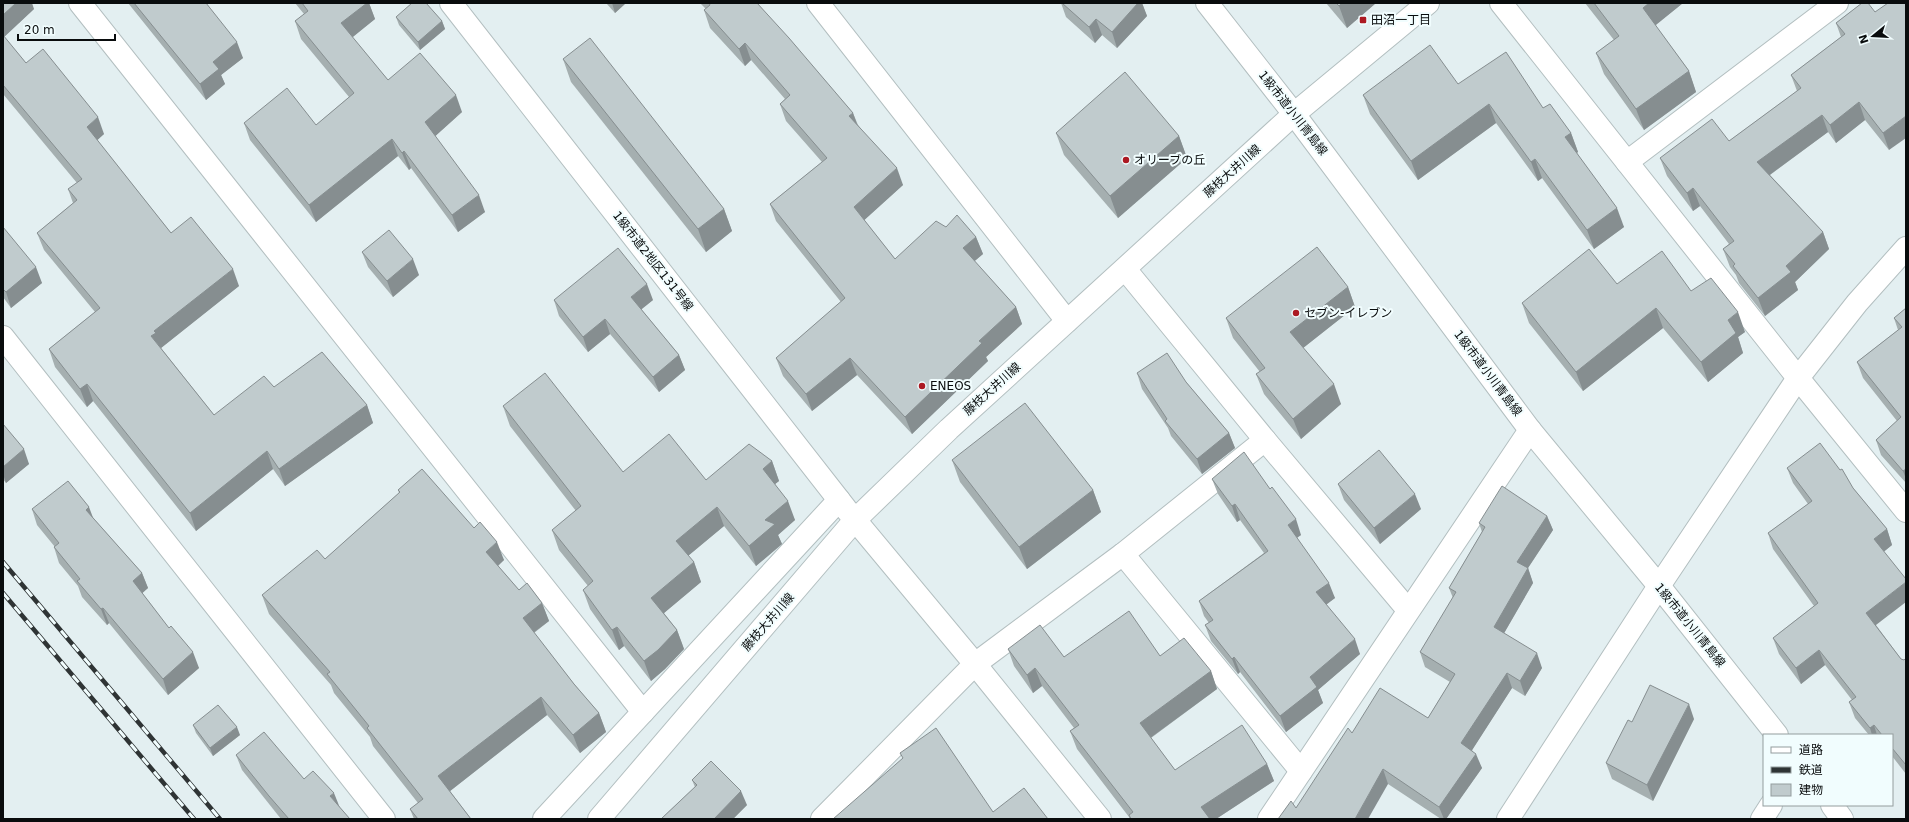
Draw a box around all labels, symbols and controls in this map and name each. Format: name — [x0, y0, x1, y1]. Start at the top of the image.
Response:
place label: 田沼一丁目 — [1371, 13, 1431, 27]
marker: 田沼一丁目 — [1358, 15, 1368, 25]
scale bar — [18, 16, 115, 42]
north arrow — [1853, 16, 1893, 56]
text: 20 m — [24, 23, 55, 37]
text: N — [1856, 33, 1872, 45]
street label: 1級市道小川青島線 — [1256, 68, 1330, 158]
street label: 藤枝大井川線 — [1201, 142, 1263, 200]
place label: オリーブの丘 — [1134, 153, 1205, 167]
marker: オリーブの丘 — [1121, 155, 1131, 165]
street label: 1級市道2地区131号線 — [610, 209, 696, 313]
place label: セブン-イレブン — [1304, 306, 1392, 320]
marker: セブン-イレブン — [1291, 308, 1301, 318]
street label: 1級市道小川青島線 — [1451, 327, 1525, 419]
street label: 藤枝大井川線 — [961, 360, 1023, 418]
place label: ENEOS — [930, 379, 971, 393]
marker: ENEOS — [917, 381, 927, 391]
street label: 1級市道小川青島線 — [1652, 580, 1728, 670]
street label: 藤枝大井川線 — [739, 590, 797, 654]
legend — [1763, 734, 1893, 806]
text: 道路 — [1799, 743, 1823, 757]
text: 鉄道 — [1799, 763, 1823, 777]
text: 建物 — [1799, 783, 1823, 797]

